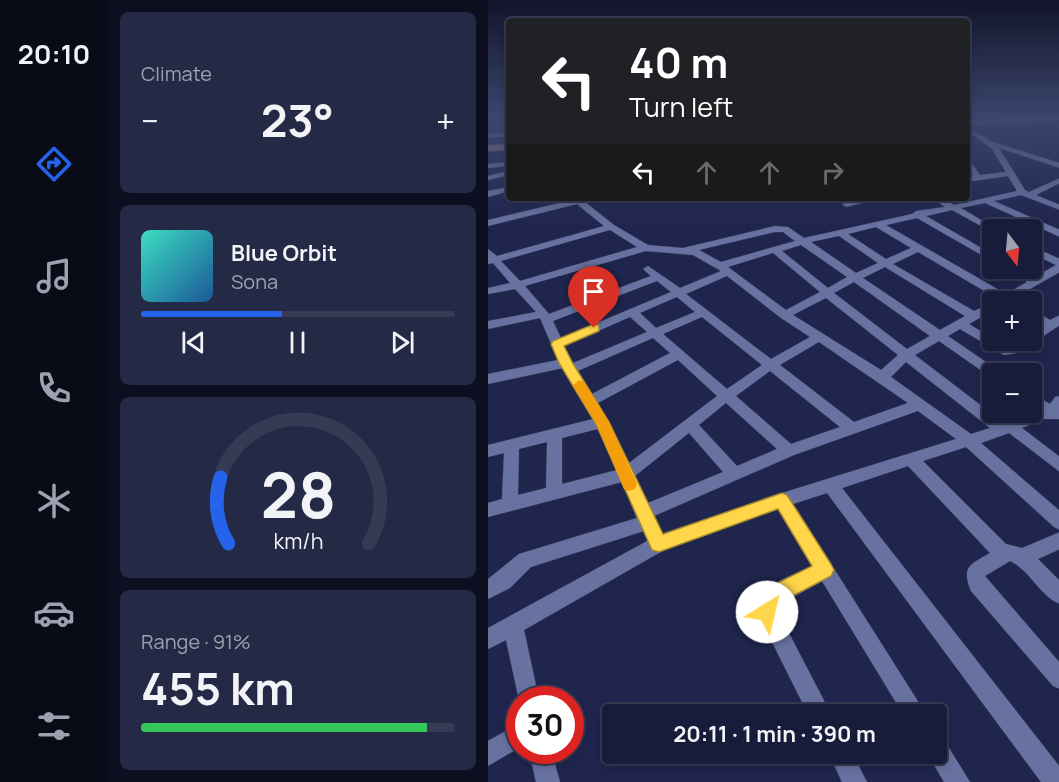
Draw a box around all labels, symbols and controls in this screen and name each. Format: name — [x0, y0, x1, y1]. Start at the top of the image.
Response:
text: 40 m — [629, 33, 728, 91]
text: 20:10 — [18, 35, 90, 72]
icon: left — [530, 42, 608, 120]
text: Climate — [141, 60, 212, 87]
text: Turn left — [629, 88, 733, 125]
text: 23° — [261, 89, 334, 151]
text: − — [141, 98, 159, 143]
text: + — [436, 98, 455, 143]
icon: directions — [33, 143, 75, 185]
icon: left — [627, 156, 660, 189]
icon: ahead — [690, 156, 723, 189]
icon: ahead — [753, 156, 786, 189]
icon: right — [816, 156, 849, 189]
north arrow — [982, 219, 1042, 279]
map controls — [982, 219, 1042, 423]
text: Blue Orbit — [231, 238, 337, 268]
icon: music — [33, 255, 75, 297]
pin — [568, 266, 619, 328]
text: Sona — [231, 268, 278, 295]
icon: arrive — [577, 275, 610, 308]
button: + — [982, 291, 1042, 351]
icon: previous — [177, 326, 210, 359]
icon: pause — [281, 326, 314, 359]
icon: next — [386, 326, 419, 359]
button: − — [982, 363, 1042, 423]
icon: phone — [33, 367, 75, 409]
text: 28 — [260, 451, 336, 537]
icon: climate — [33, 480, 75, 522]
text: km/h — [273, 527, 323, 556]
position arrow — [735, 580, 799, 644]
icon: car — [33, 592, 75, 634]
text: Range · 91% — [141, 628, 251, 655]
text: 455 km — [141, 657, 295, 719]
speed limit sign: 30 — [506, 686, 584, 764]
icon: filters — [33, 705, 75, 747]
text: 20:11 · 1 min · 390 m — [673, 719, 876, 749]

